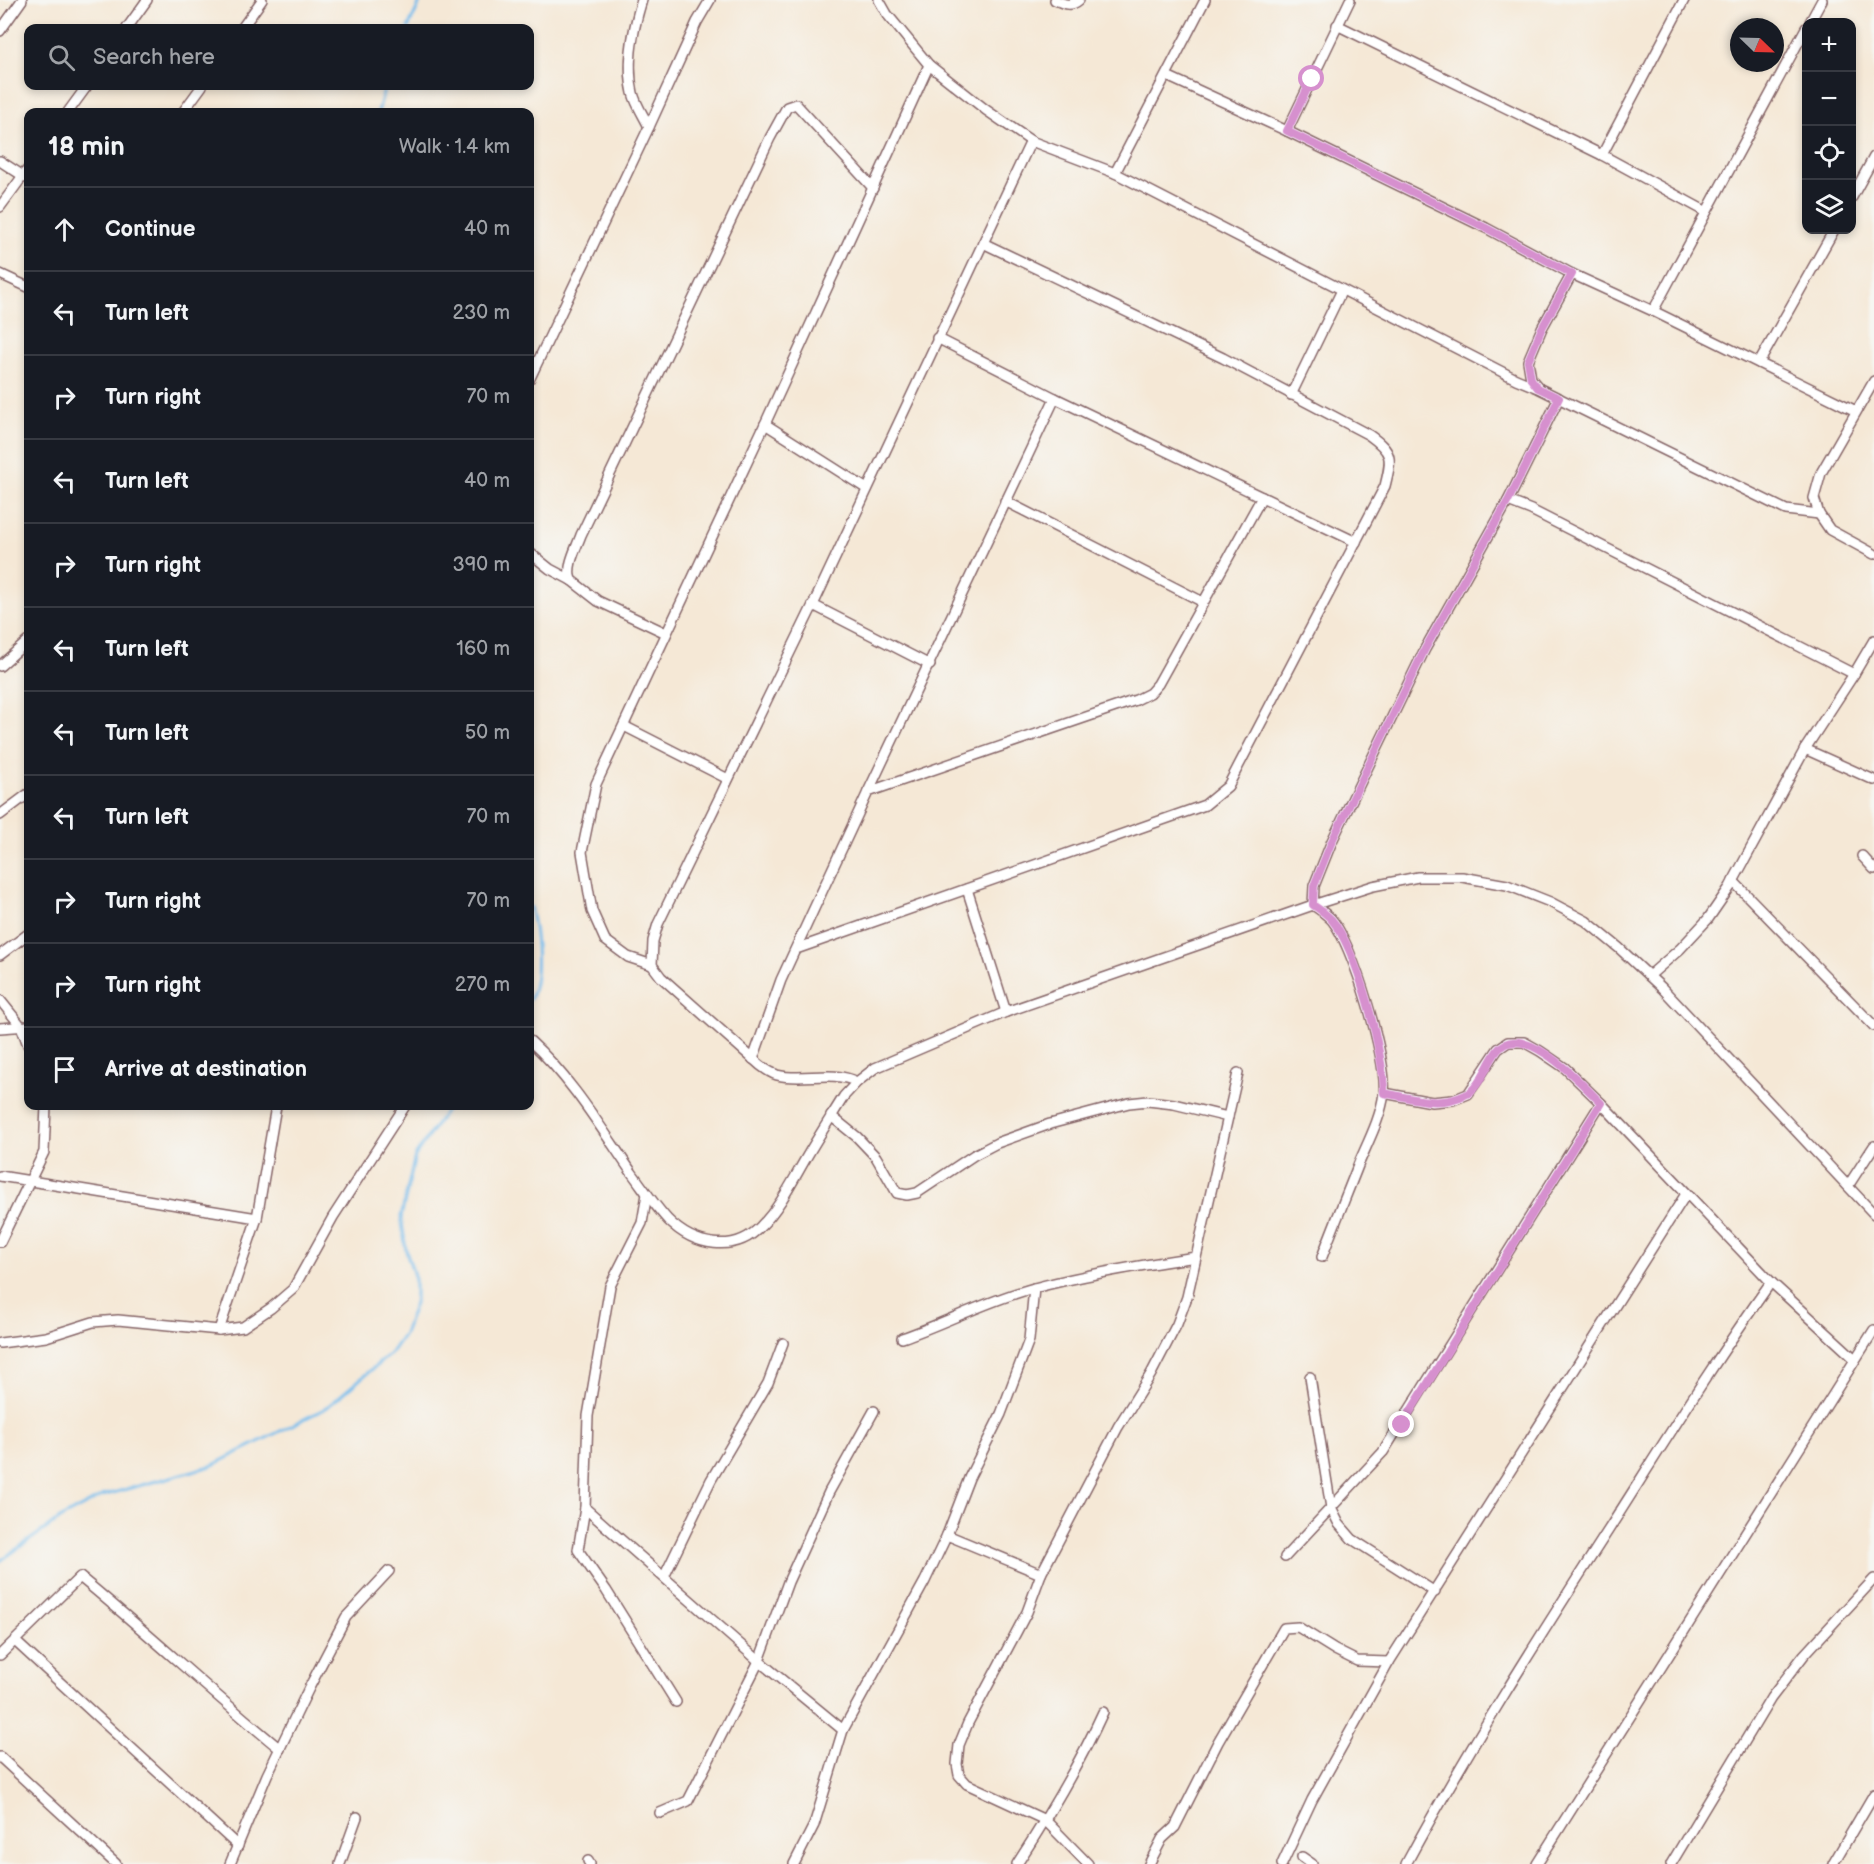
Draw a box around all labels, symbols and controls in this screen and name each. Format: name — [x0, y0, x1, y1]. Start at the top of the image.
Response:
north arrow — [1730, 18, 1784, 72]
map controls — [1802, 18, 1856, 234]
button: + — [1802, 18, 1856, 72]
search box — [24, 24, 534, 90]
icon: search — [45, 41, 78, 74]
text: Search here — [93, 44, 215, 71]
route start — [1298, 65, 1324, 91]
button: − — [1802, 72, 1856, 126]
button: locate — [1802, 126, 1856, 180]
text: 18 min — [48, 132, 125, 163]
text: Walk · 1.4 km — [399, 135, 510, 159]
button: layers — [1802, 180, 1856, 234]
icon: ahead — [48, 213, 81, 246]
text: Continue — [105, 216, 195, 243]
text: 40 m — [464, 217, 510, 241]
icon: left — [48, 297, 81, 330]
text: Turn left — [105, 300, 189, 327]
text: 230 m — [453, 301, 510, 325]
icon: right — [48, 381, 81, 414]
text: Turn right — [105, 384, 201, 411]
text: 70 m — [466, 385, 510, 409]
icon: left — [48, 465, 81, 498]
text: Turn left — [105, 468, 189, 495]
text: 40 m — [464, 469, 510, 493]
icon: right — [48, 549, 81, 582]
text: Turn right — [105, 552, 201, 579]
text: 390 m — [452, 553, 510, 577]
icon: left — [48, 633, 81, 666]
text: Turn left — [105, 636, 189, 663]
text: 160 m — [456, 637, 510, 661]
icon: left — [48, 717, 81, 750]
text: Turn left — [105, 720, 189, 747]
text: 50 m — [465, 721, 510, 745]
icon: left — [48, 801, 81, 834]
text: Turn left — [105, 804, 189, 831]
text: 70 m — [466, 805, 510, 829]
icon: right — [48, 885, 81, 918]
text: Turn right — [105, 888, 201, 915]
text: 70 m — [466, 889, 510, 913]
icon: right — [48, 969, 81, 1002]
text: Turn right — [105, 972, 201, 999]
text: 270 m — [455, 973, 510, 997]
icon: arrive — [48, 1053, 81, 1086]
text: Arrive at destination — [105, 1056, 307, 1083]
route end — [1388, 1411, 1414, 1437]

